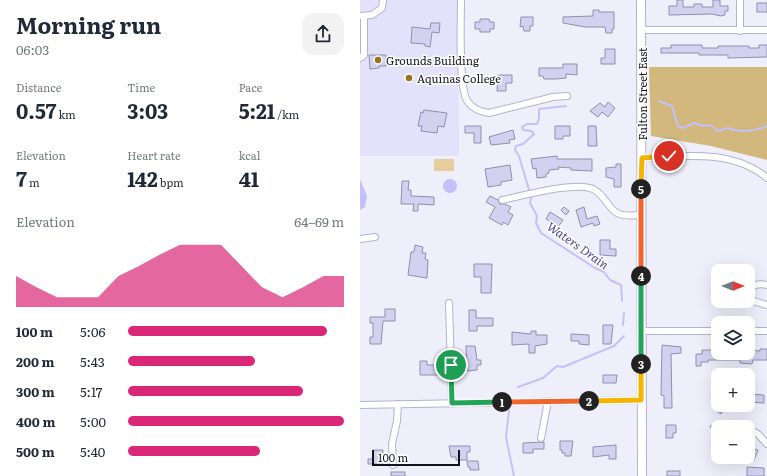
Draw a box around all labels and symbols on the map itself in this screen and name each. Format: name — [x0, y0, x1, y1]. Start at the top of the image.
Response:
street label: Fulton Street East — [634, 47, 650, 141]
place label: Grounds Building — [386, 52, 480, 68]
marker: Grounds Building — [373, 55, 383, 65]
place label: Aquinas College — [417, 70, 501, 86]
marker: Aquinas College — [404, 73, 414, 83]
pin — [652, 139, 686, 173]
pin: 5 — [631, 179, 651, 199]
water label: Waters Drain — [543, 217, 613, 273]
north arrow — [711, 264, 755, 308]
pin: 4 — [631, 266, 651, 286]
pin — [434, 348, 468, 382]
pin: 3 — [631, 354, 651, 374]
pin: 2 — [579, 391, 599, 411]
pin: 1 — [492, 392, 512, 412]
scale bar — [372, 448, 460, 467]

